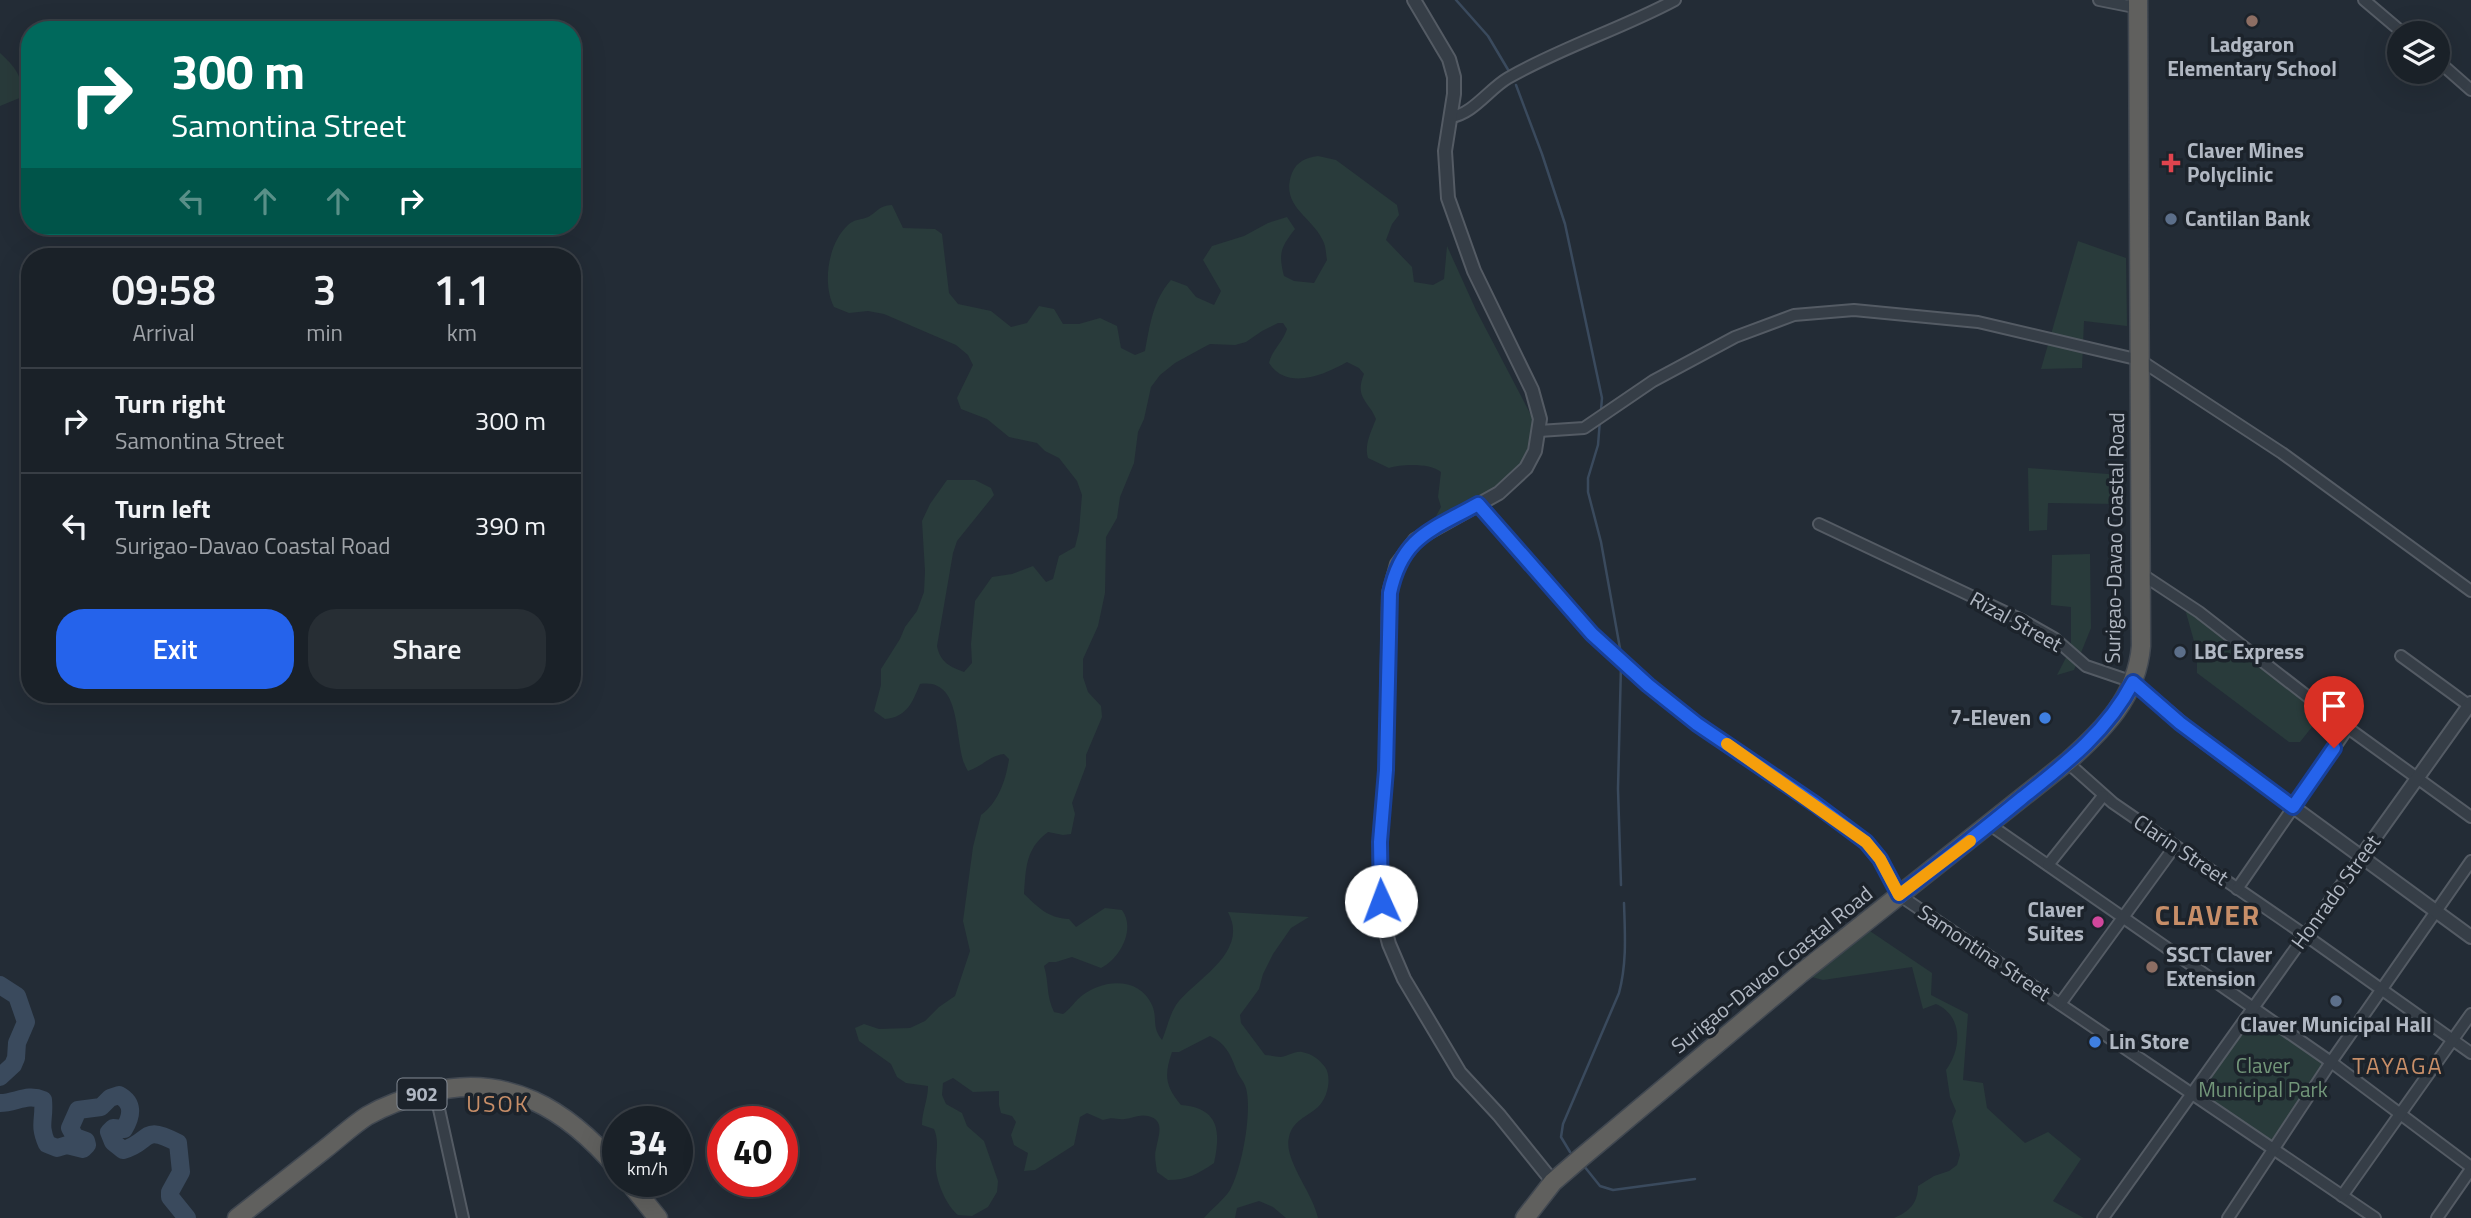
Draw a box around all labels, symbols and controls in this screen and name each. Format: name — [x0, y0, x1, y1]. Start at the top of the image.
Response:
marker: Ladgaron Elementary School — [2244, 13, 2260, 29]
map controls — [2387, 21, 2450, 84]
button: layers — [2387, 21, 2450, 84]
place label: Ladgaron Elementary School — [2167, 28, 2337, 84]
text: 300 m — [171, 33, 305, 108]
icon: right — [56, 49, 147, 140]
text: Samontina Street — [171, 101, 406, 149]
place label: Claver Mines Polyclinic — [2187, 134, 2304, 190]
marker: Claver Mines Polyclinic — [2161, 153, 2181, 173]
icon: left — [173, 182, 211, 220]
icon: ahead — [246, 182, 284, 220]
icon: ahead — [319, 182, 357, 220]
icon: right — [392, 182, 430, 220]
place label: Cantilan Bank — [2185, 202, 2311, 234]
marker: Cantilan Bank — [2163, 211, 2179, 227]
text: 09:58 — [112, 257, 216, 321]
text: 3 — [313, 257, 336, 321]
text: 1.1 — [433, 257, 490, 321]
text: Arrival — [132, 315, 195, 350]
text: min — [306, 315, 343, 350]
text: km — [447, 315, 477, 350]
text: Turn right — [115, 384, 226, 423]
text: 300 m — [475, 401, 546, 440]
icon: right — [56, 402, 94, 440]
street label: Surigao-Davao Coastal Road — [2096, 412, 2132, 664]
text: Samontina Street — [115, 423, 284, 458]
text: Turn left — [115, 489, 210, 528]
text: 390 m — [475, 506, 546, 545]
icon: left — [56, 507, 94, 545]
text: Surigao-Davao Coastal Road — [115, 528, 391, 563]
street label: Rizal Street — [1964, 583, 2069, 660]
button: Exit — [56, 609, 294, 689]
button: Share — [308, 609, 546, 689]
place label: LBC Express — [2194, 635, 2304, 667]
marker: LBC Express — [2172, 644, 2188, 660]
pin — [2304, 676, 2364, 748]
icon: arrive — [2315, 687, 2353, 725]
place label: 7-Eleven — [1950, 701, 2031, 733]
marker: 7-Eleven — [2037, 710, 2053, 726]
street label: Clarin Street — [2128, 806, 2236, 893]
street label: Honrado Street — [2283, 827, 2388, 956]
position arrow — [1344, 864, 1418, 938]
street label: Surigao-Davao Coastal Road — [1664, 878, 1879, 1061]
place label: Claver Suites — [2027, 893, 2084, 949]
district label: CLAVER — [2155, 893, 2261, 936]
street label: Samontina Street — [1912, 896, 2058, 1009]
marker: Claver Suites — [2090, 914, 2106, 930]
place label: SSCT Claver Extension — [2166, 938, 2273, 994]
marker: SSCT Claver Extension — [2144, 959, 2160, 975]
marker: Claver Municipal Hall — [2328, 993, 2344, 1009]
place label: Claver Municipal Hall — [2240, 1008, 2432, 1040]
place label: Lin Store — [2109, 1025, 2189, 1057]
marker: Lin Store — [2087, 1034, 2103, 1050]
district label: TAYAGA — [2352, 1047, 2444, 1083]
park label: Claver Municipal Park — [2198, 1049, 2328, 1105]
road number: 902 — [398, 1078, 446, 1110]
district label: USOK — [466, 1086, 530, 1121]
speed limit sign: 40 — [707, 1106, 798, 1197]
text: 34 — [628, 1115, 667, 1169]
text: km/h — [627, 1155, 668, 1182]

